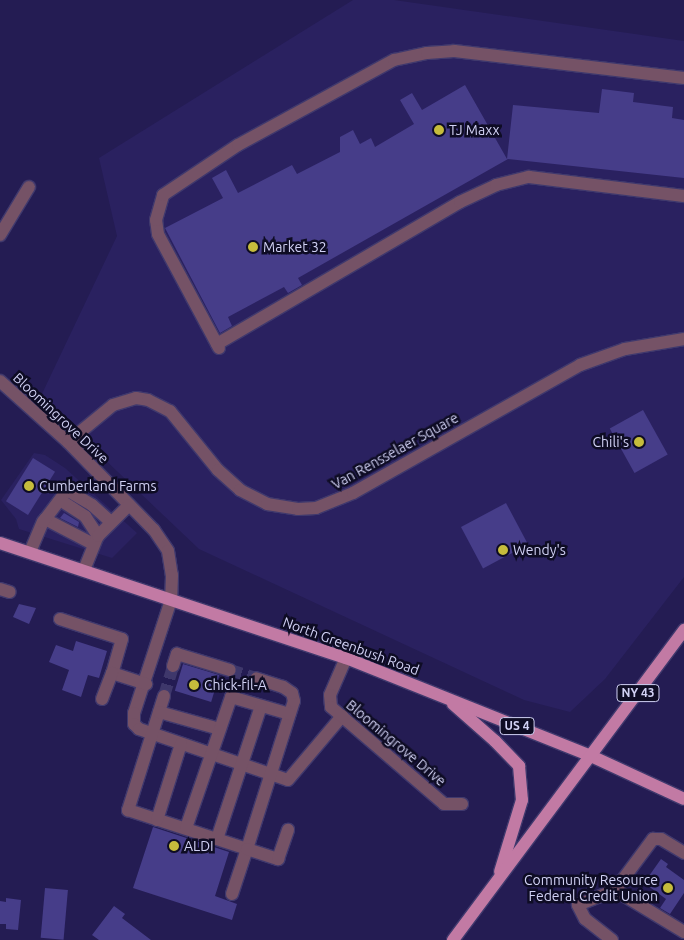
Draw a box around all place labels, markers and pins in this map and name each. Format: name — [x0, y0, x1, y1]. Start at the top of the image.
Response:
place label: TJ Maxx — [449, 122, 500, 138]
marker: TJ Maxx — [433, 124, 445, 136]
place label: Market 32 — [263, 239, 327, 255]
marker: Market 32 — [247, 241, 259, 253]
place label: Chili's — [593, 434, 629, 450]
marker: Chili's — [633, 436, 645, 448]
place label: Cumberland Farms — [39, 478, 157, 494]
marker: Cumberland Farms — [23, 480, 35, 492]
place label: Wendy's — [513, 542, 566, 558]
marker: Wendy's — [497, 544, 509, 556]
place label: Chick-fil-A — [204, 677, 267, 693]
marker: Chick-fil-A — [188, 679, 200, 691]
place label: ALDI — [184, 838, 214, 854]
marker: ALDI — [168, 840, 180, 852]
place label: Community Resource Federal Credit Union — [524, 872, 658, 904]
marker: Community Resource Federal Credit Union — [662, 882, 674, 894]

